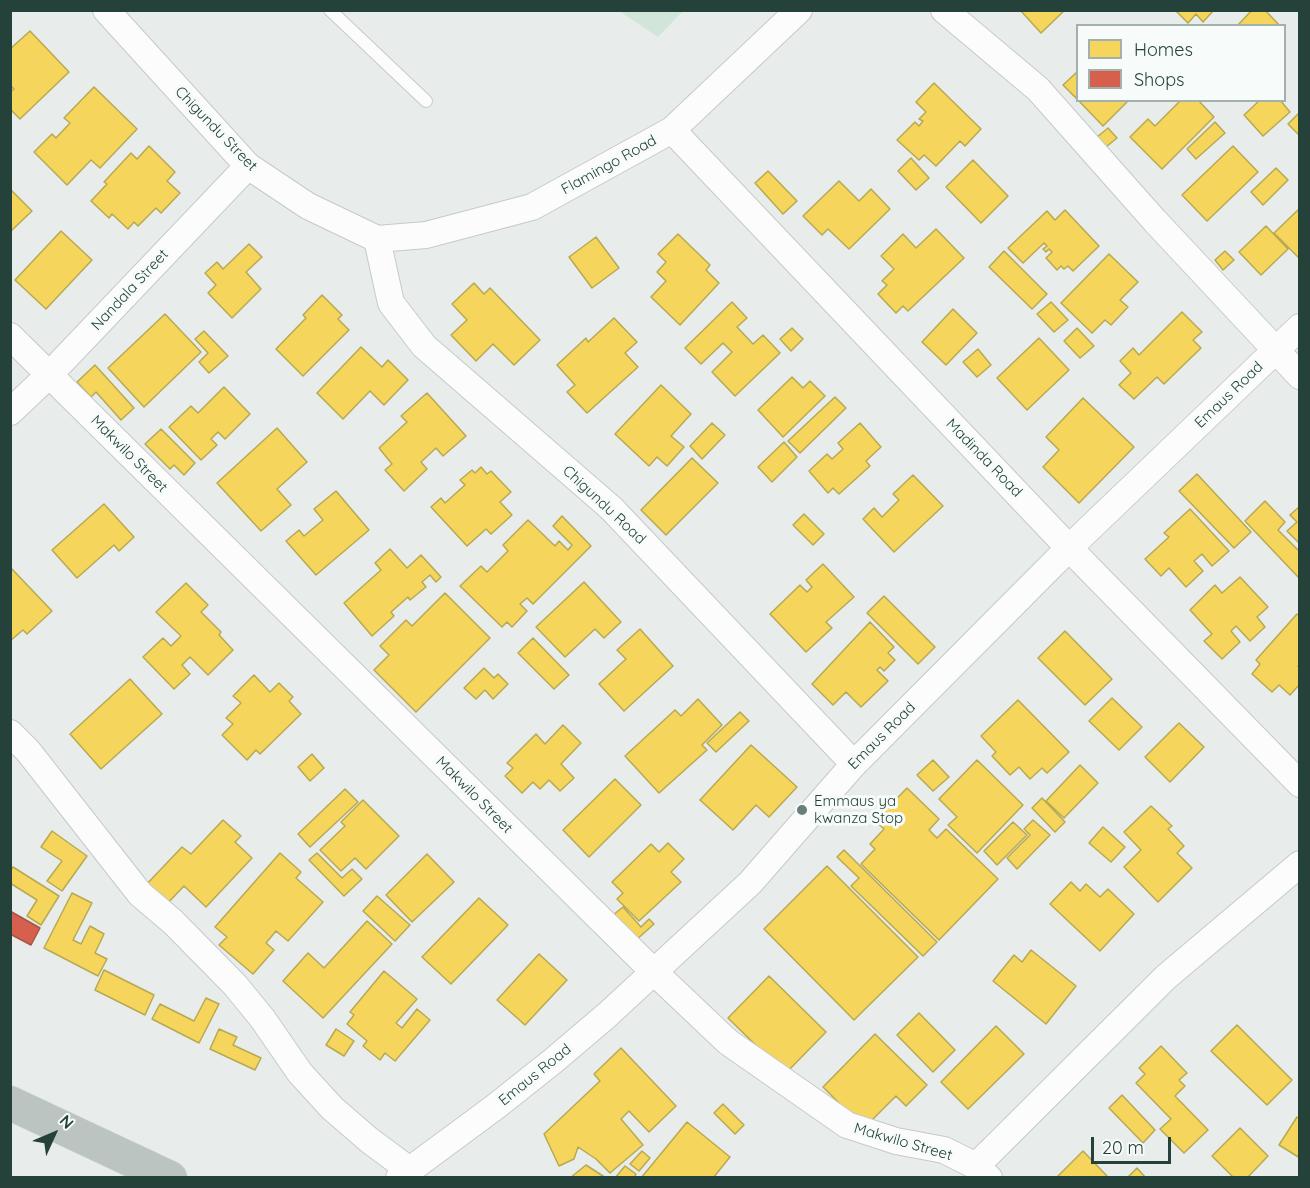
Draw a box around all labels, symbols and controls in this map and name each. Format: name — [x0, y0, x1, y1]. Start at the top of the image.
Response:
legend — [1076, 24, 1286, 102]
text: Homes — [1134, 38, 1193, 61]
text: Shops — [1134, 68, 1185, 91]
street label: Chigundu Street — [171, 83, 261, 175]
street label: Flamingo Road — [558, 131, 660, 199]
street label: Nandala Street — [88, 246, 172, 334]
street label: Emaus Road — [1191, 358, 1267, 432]
street label: Makwilo Street — [87, 412, 171, 496]
street label: Madinda Road — [942, 415, 1026, 501]
street label: Chigundu Road — [559, 462, 649, 548]
street label: Emaus Road — [845, 699, 919, 773]
street label: Makwilo Street — [432, 753, 516, 837]
place label: Emmaus ya kwanza Stop — [814, 792, 903, 827]
marker: Emmaus ya kwanza Stop — [795, 803, 809, 817]
street label: Emaus Road — [495, 1040, 575, 1110]
north arrow — [24, 1104, 84, 1164]
text: N — [56, 1110, 78, 1133]
street label: Makwilo Street — [852, 1119, 954, 1165]
scale bar — [1094, 1125, 1174, 1163]
text: 20 m — [1102, 1136, 1144, 1159]

